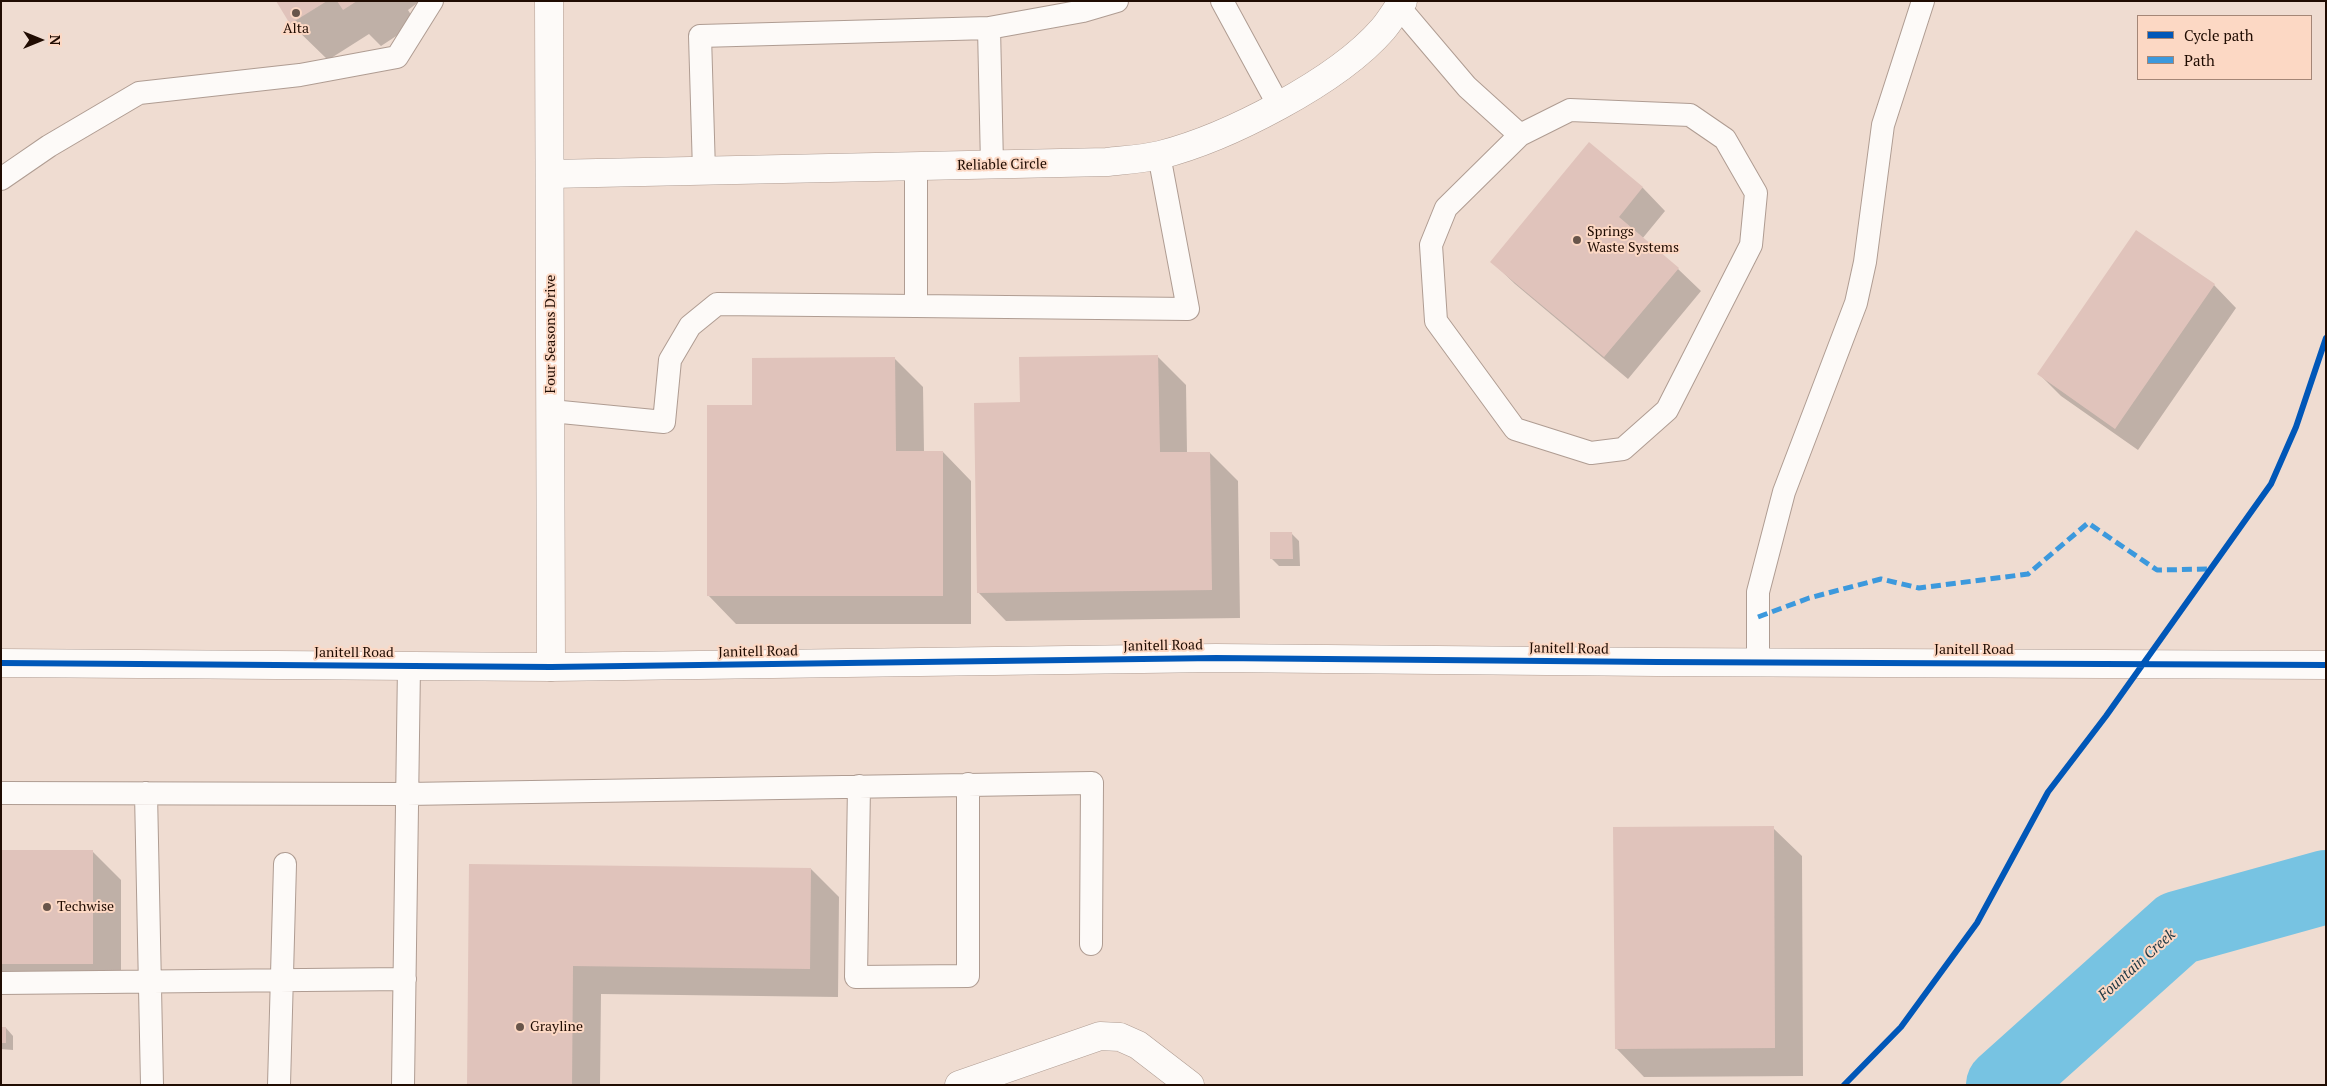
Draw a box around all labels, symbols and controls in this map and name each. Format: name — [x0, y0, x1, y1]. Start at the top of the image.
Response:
marker: Alta — [290, 7, 302, 19]
north arrow — [15, 15, 65, 65]
legend — [2137, 15, 2312, 80]
place label: Alta — [283, 21, 309, 37]
text: Cycle path — [2184, 25, 2254, 45]
text: N — [46, 35, 65, 45]
text: Path — [2184, 50, 2215, 70]
street label: Reliable Circle — [957, 156, 1047, 174]
place label: Springs Waste Systems — [1587, 224, 1679, 256]
marker: Springs Waste Systems — [1571, 234, 1583, 246]
street label: Four Seasons Drive — [543, 275, 559, 393]
street label: Janitell Road — [1123, 637, 1203, 655]
street label: Janitell Road — [1529, 640, 1609, 658]
street label: Janitell Road — [1934, 642, 2014, 658]
street label: Janitell Road — [718, 643, 798, 661]
street label: Janitell Road — [314, 645, 394, 661]
place label: Techwise — [57, 899, 114, 915]
marker: Techwise — [41, 901, 53, 913]
water label: Fountain Creek — [2095, 926, 2179, 1004]
place label: Grayline — [530, 1019, 583, 1035]
marker: Grayline — [514, 1021, 526, 1033]

